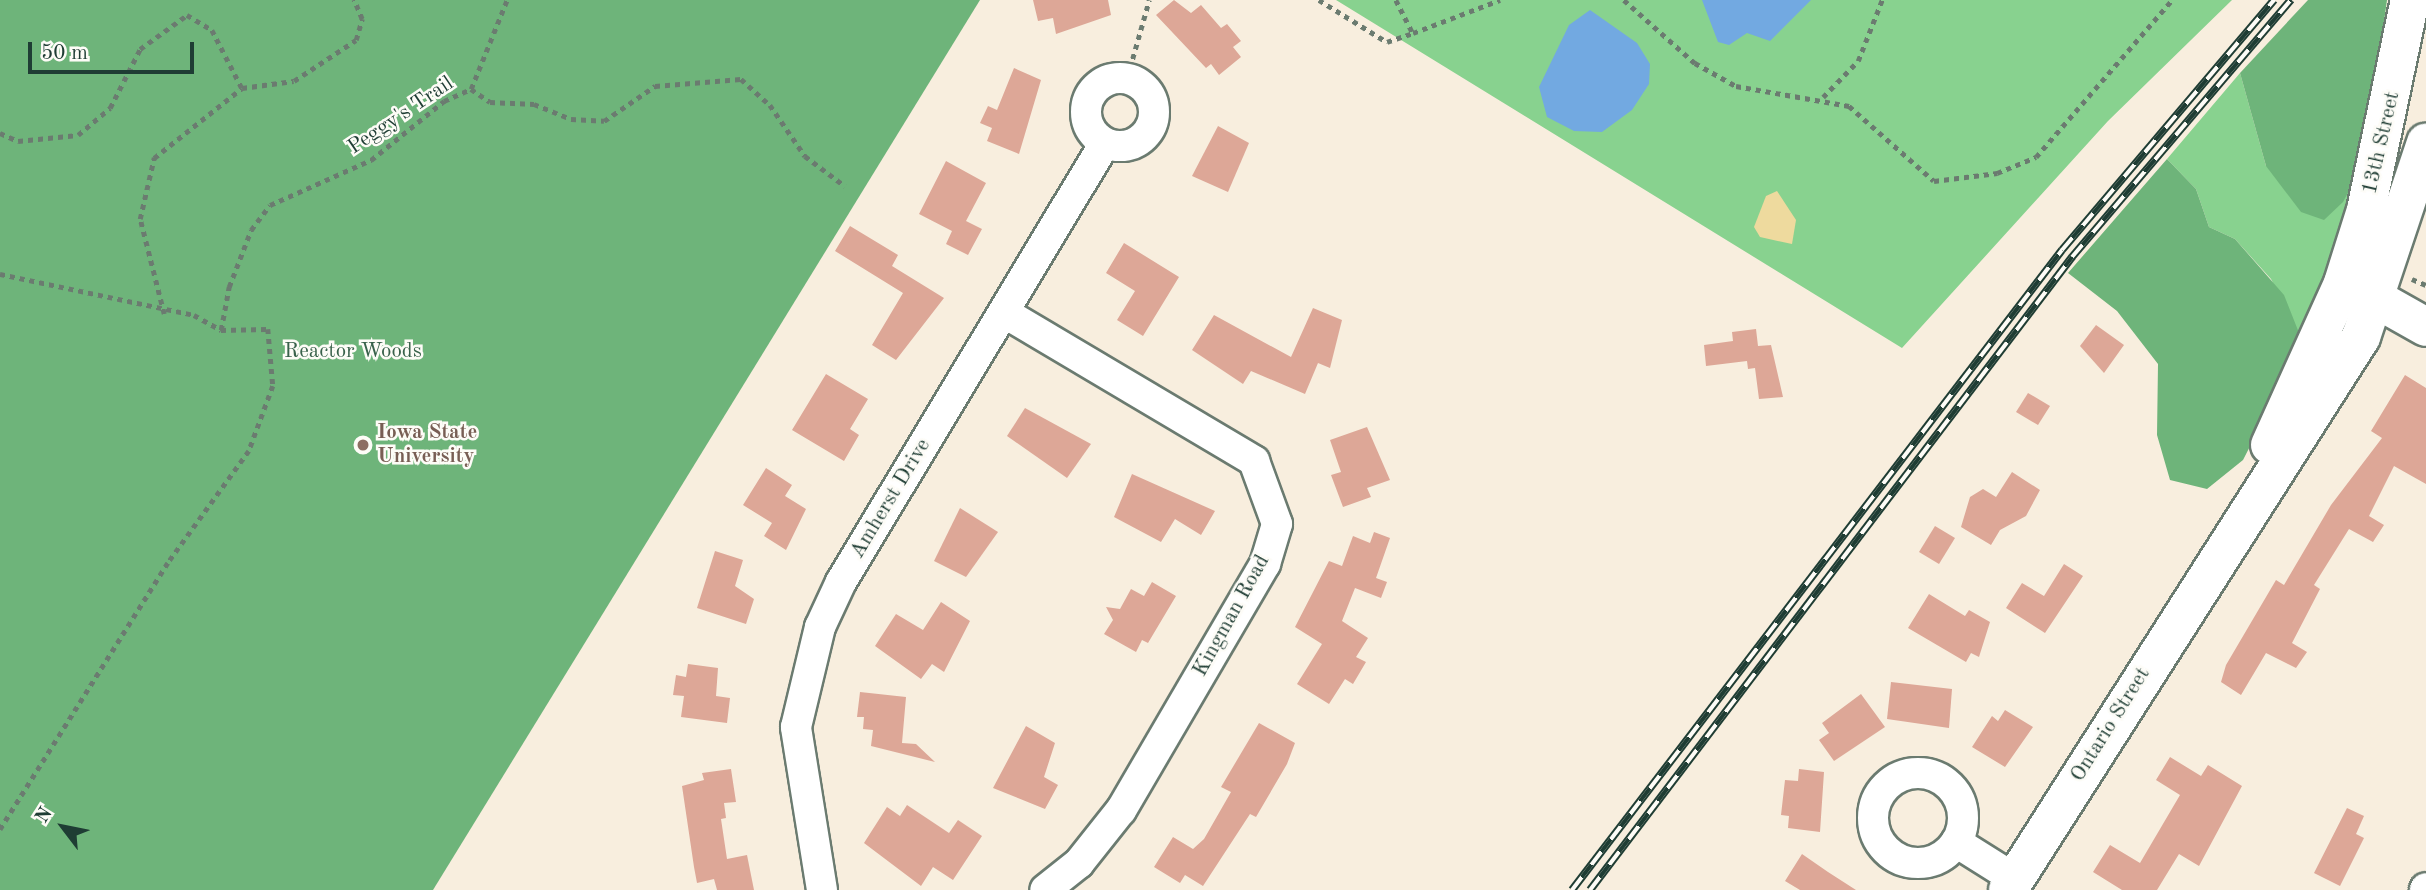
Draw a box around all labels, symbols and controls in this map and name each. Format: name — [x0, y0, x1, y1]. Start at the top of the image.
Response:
scale bar — [32, 28, 198, 72]
text: 50 m — [41, 43, 88, 64]
street label: Peggy's Trail — [343, 71, 459, 161]
street label: 13th Street — [2358, 89, 2406, 197]
park label: Reactor Woods — [284, 339, 422, 365]
place label: Iowa State University — [377, 420, 477, 470]
street label: Amherst Drive — [845, 435, 937, 563]
marker: Iowa State University — [355, 437, 371, 453]
street label: Kingman Road — [1188, 551, 1276, 681]
street label: Ontario Street — [2066, 663, 2156, 787]
north arrow — [28, 792, 98, 862]
text: N — [33, 804, 57, 827]

